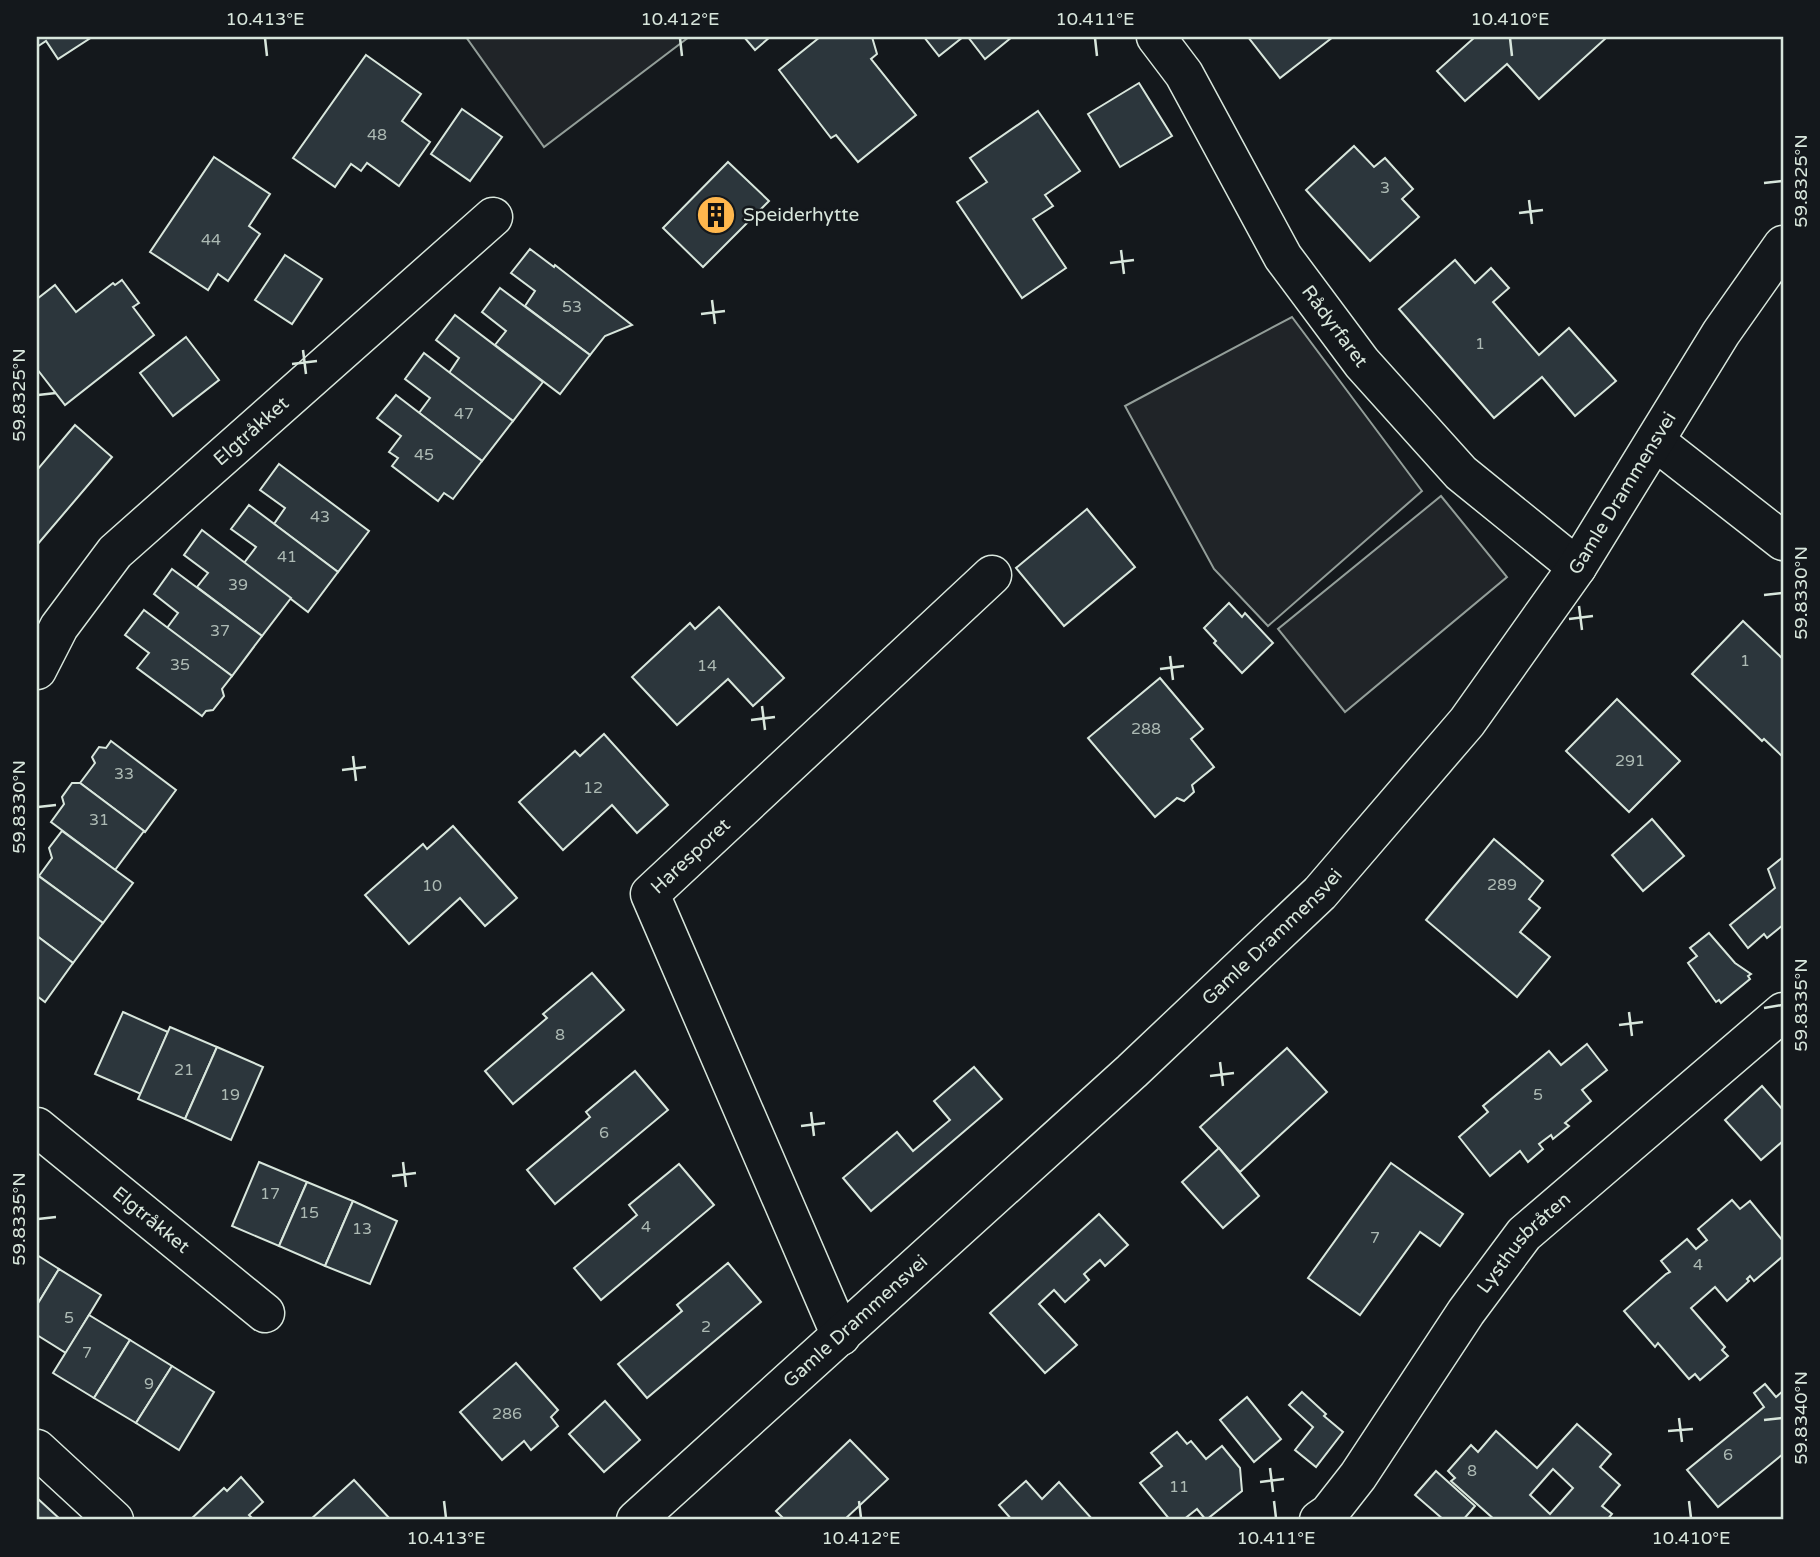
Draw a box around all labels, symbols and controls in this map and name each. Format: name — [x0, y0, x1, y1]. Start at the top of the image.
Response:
text: 10.413°E — [225, 8, 305, 30]
text: 10.412°E — [640, 8, 720, 30]
text: 10.411°E — [1055, 8, 1135, 30]
text: 10.410°E — [1470, 8, 1550, 30]
house number: 48 — [367, 125, 387, 145]
text: 59.8325°N — [1790, 134, 1812, 228]
house number: 3 — [1380, 178, 1390, 198]
building icon: Speiderhytte — [695, 194, 737, 236]
place label: Speiderhytte — [743, 204, 859, 226]
house number: 44 — [201, 230, 221, 250]
street label: Rådyrfaret — [1297, 281, 1372, 372]
house number: 53 — [562, 297, 582, 317]
house number: 1 — [1475, 334, 1485, 354]
text: 59.8325°N — [8, 348, 30, 442]
street label: Elgtråkket — [209, 392, 293, 470]
house number: 47 — [454, 404, 474, 424]
street label: Gamle Drammensvei — [1564, 408, 1681, 579]
house number: 45 — [414, 445, 434, 465]
house number: 43 — [310, 507, 330, 527]
text: 59.8330°N — [1790, 546, 1812, 640]
house number: 41 — [277, 547, 297, 567]
house number: 39 — [228, 575, 248, 595]
house number: 37 — [210, 621, 230, 641]
house number: 1 — [1740, 651, 1750, 671]
house number: 35 — [170, 655, 190, 675]
house number: 14 — [697, 656, 717, 676]
house number: 288 — [1131, 719, 1161, 739]
house number: 291 — [1615, 751, 1645, 771]
text: 59.8330°N — [8, 760, 30, 854]
house number: 33 — [114, 764, 134, 784]
house number: 12 — [583, 778, 603, 798]
house number: 31 — [89, 810, 109, 830]
street label: Haresporet — [646, 814, 735, 898]
street label: Gamle Drammensvei — [1197, 864, 1347, 1010]
house number: 289 — [1487, 875, 1517, 895]
house number: 10 — [422, 876, 442, 896]
text: 59.8335°N — [1790, 958, 1812, 1052]
house number: 8 — [555, 1025, 565, 1045]
house number: 21 — [174, 1060, 194, 1080]
house number: 19 — [220, 1085, 240, 1105]
house number: 5 — [1533, 1085, 1543, 1105]
house number: 6 — [599, 1123, 609, 1143]
text: 59.8335°N — [8, 1172, 30, 1266]
street label: Elgtråkket — [108, 1182, 194, 1258]
house number: 17 — [260, 1184, 280, 1204]
street label: Lysthusbråten — [1473, 1188, 1575, 1298]
house number: 15 — [299, 1203, 319, 1223]
house number: 4 — [641, 1217, 651, 1237]
house number: 13 — [352, 1219, 372, 1239]
house number: 7 — [1370, 1228, 1380, 1248]
street label: Gamle Drammensvei — [779, 1251, 932, 1392]
house number: 4 — [1693, 1255, 1703, 1275]
house number: 5 — [64, 1308, 74, 1328]
house number: 2 — [701, 1317, 711, 1337]
house number: 7 — [82, 1343, 92, 1363]
text: 59.8340°N — [1790, 1371, 1812, 1465]
house number: 9 — [144, 1374, 154, 1394]
house number: 286 — [492, 1404, 522, 1424]
house number: 6 — [1723, 1445, 1733, 1465]
house number: 8 — [1467, 1461, 1477, 1481]
house number: 11 — [1169, 1477, 1189, 1497]
text: 10.413°E — [406, 1527, 486, 1549]
text: 10.412°E — [821, 1527, 901, 1549]
text: 10.411°E — [1236, 1527, 1316, 1549]
text: 10.410°E — [1651, 1527, 1731, 1549]

